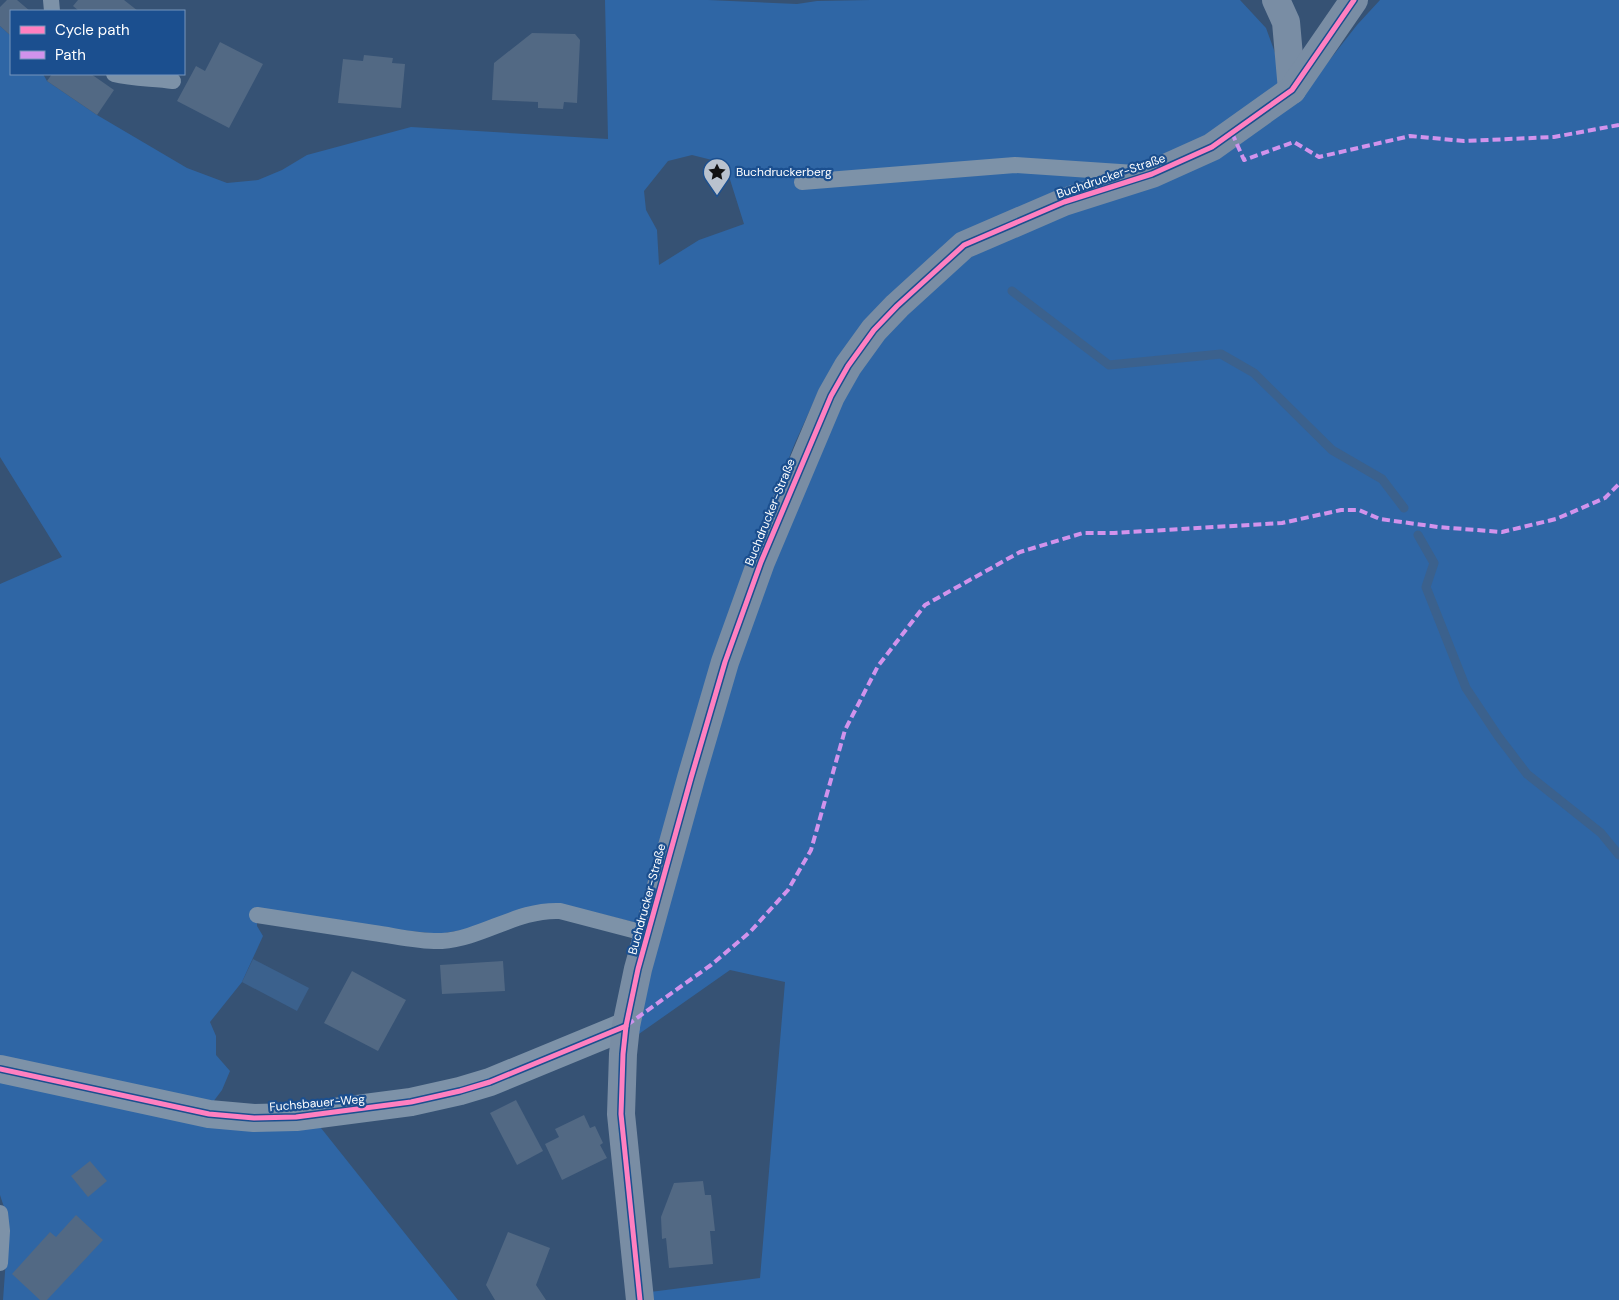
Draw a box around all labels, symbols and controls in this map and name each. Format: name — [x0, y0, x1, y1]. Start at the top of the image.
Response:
legend — [10, 10, 185, 75]
text: Cycle path — [55, 20, 130, 40]
text: Path — [55, 45, 86, 65]
street label: Buchdrucker-Straße — [1054, 150, 1168, 202]
place icon: Buchdruckerberg — [702, 157, 732, 196]
place label: Buchdruckerberg — [736, 164, 832, 180]
street label: Buchdrucker-Straße — [741, 456, 799, 568]
street label: Buchdrucker-Straße — [624, 842, 670, 956]
street label: Fuchsbauer-Weg — [269, 1091, 366, 1115]

